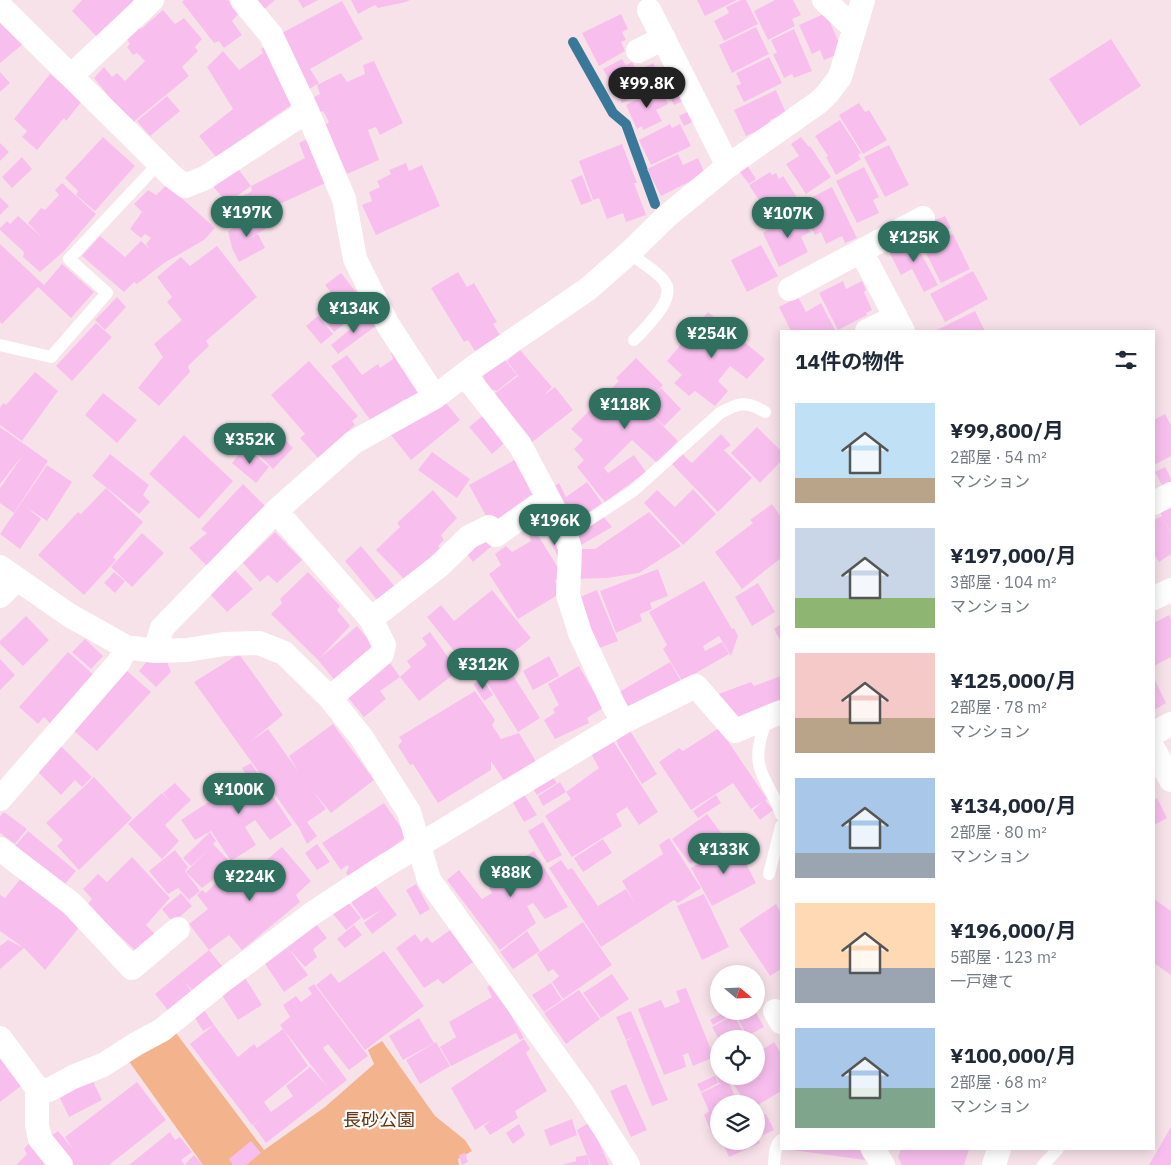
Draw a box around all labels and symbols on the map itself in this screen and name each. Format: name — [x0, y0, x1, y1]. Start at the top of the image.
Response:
pin: ¥99.8K — [606, 66, 688, 109]
pin: ¥197K — [212, 196, 282, 238]
pin: ¥107K — [753, 196, 823, 239]
pin: ¥125K — [879, 220, 949, 263]
pin: ¥134K — [319, 292, 389, 334]
pin: ¥254K — [677, 316, 747, 359]
pin: ¥118K — [590, 388, 660, 430]
pin: ¥352K — [215, 422, 285, 465]
pin: ¥196K — [520, 504, 590, 546]
pin: ¥312K — [448, 648, 518, 690]
pin: ¥100K — [204, 772, 274, 815]
pin: ¥133K — [689, 832, 759, 875]
pin: ¥88K — [481, 856, 541, 898]
pin: ¥224K — [215, 860, 285, 902]
north arrow — [710, 965, 765, 1020]
park label: 長砂公園 — [343, 1108, 415, 1131]

